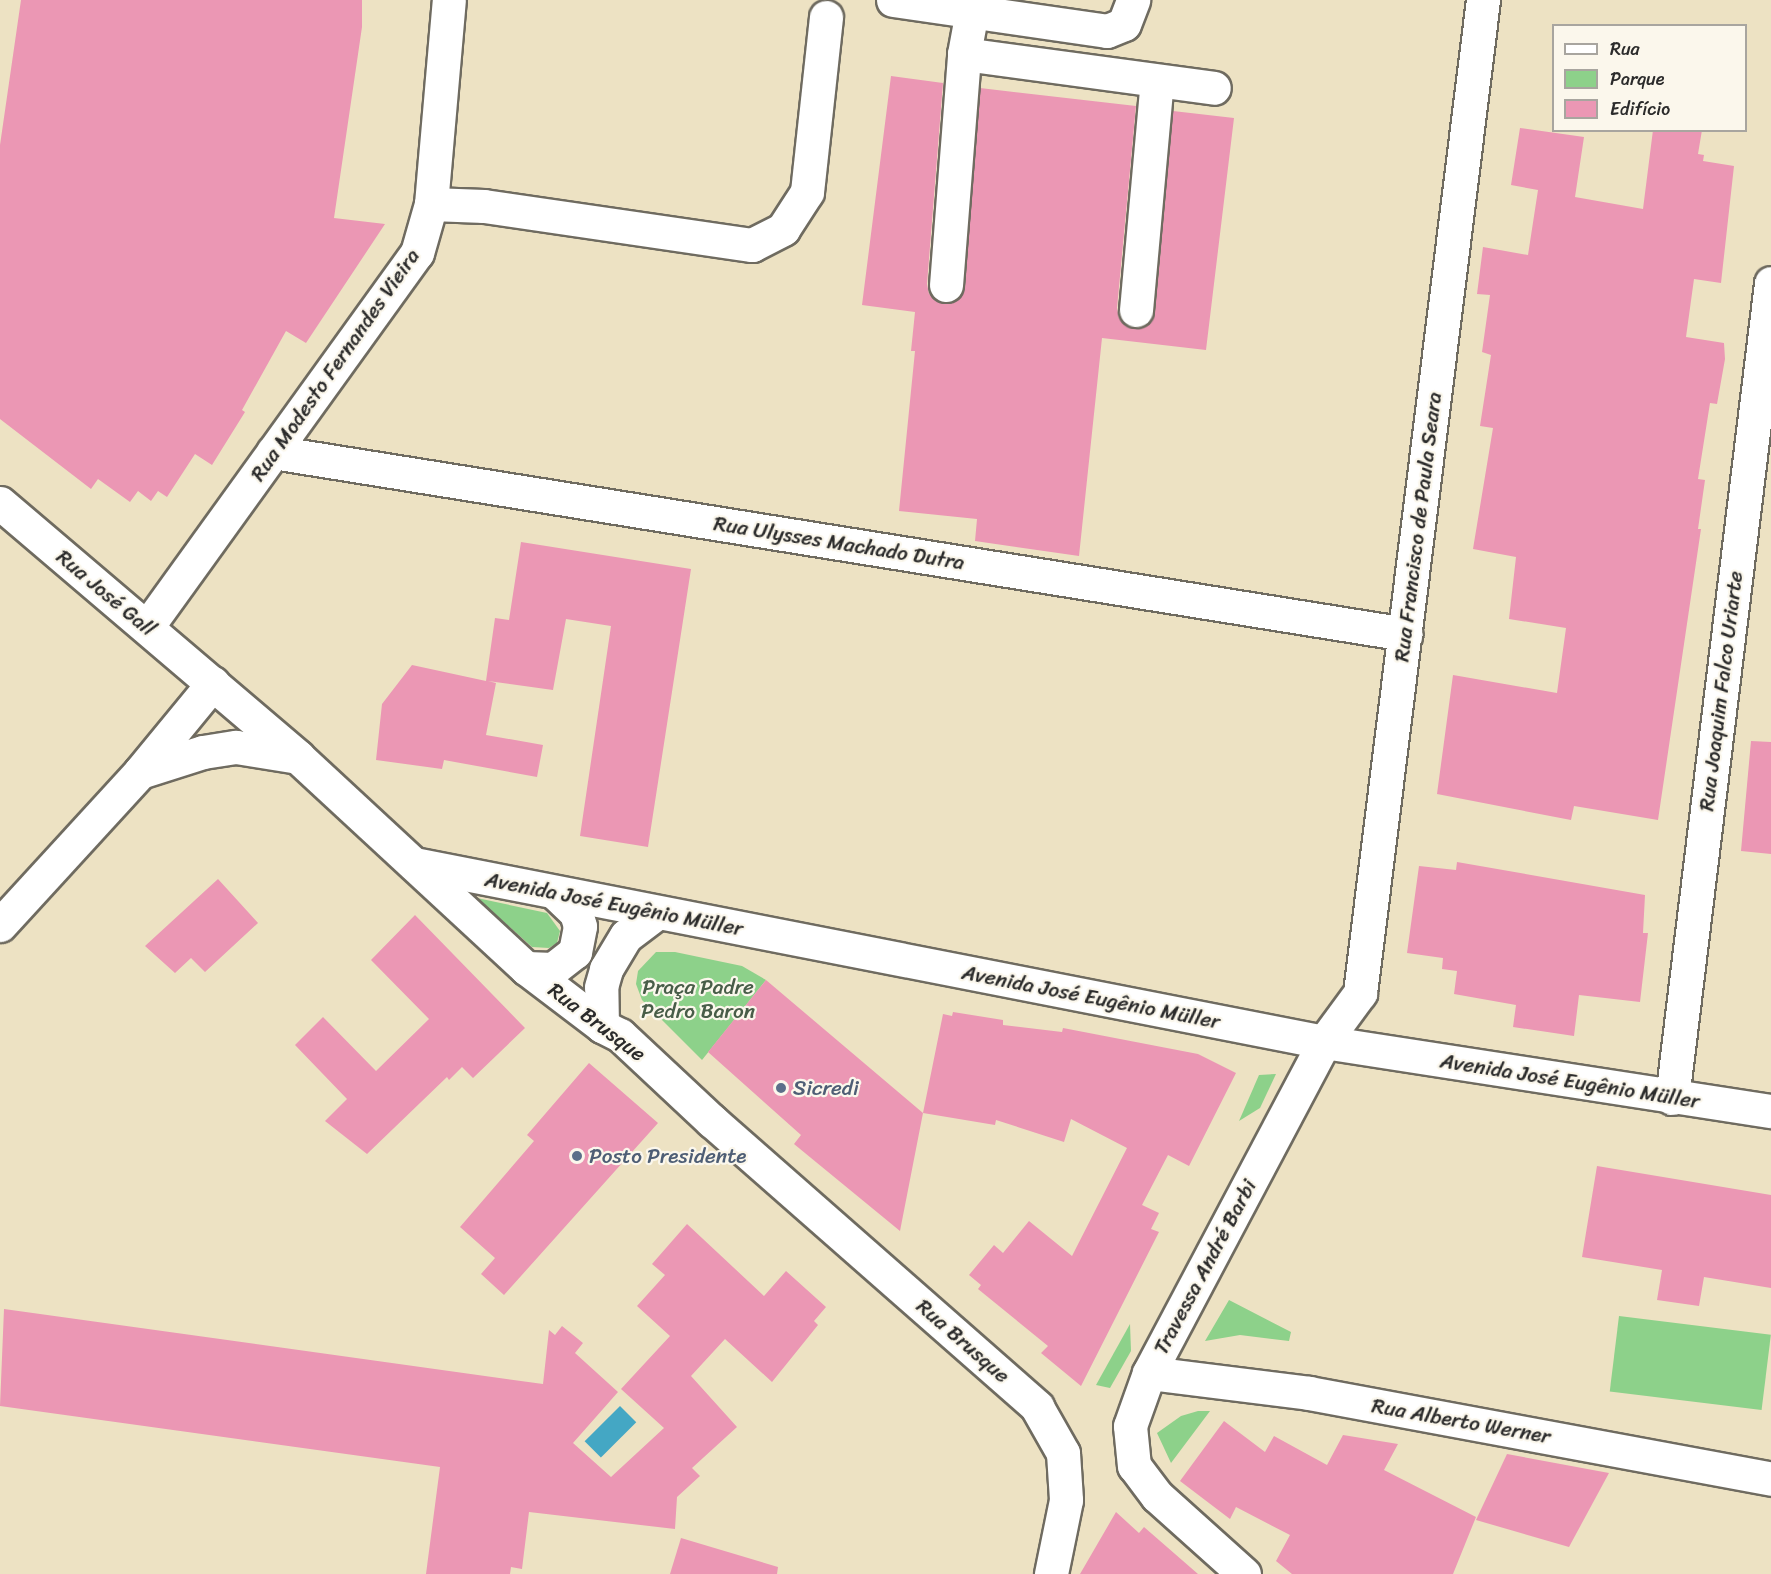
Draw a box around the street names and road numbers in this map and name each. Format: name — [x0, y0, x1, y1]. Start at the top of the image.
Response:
street label: Rua Modesto Fernandes Vieira — [245, 244, 425, 486]
street label: Rua Francisco de Paula Seara — [1389, 391, 1447, 663]
street label: Rua Ulysses Machado Dutra — [712, 511, 966, 575]
street label: Rua José Gall — [51, 544, 161, 642]
street label: Rua Joaquim Falco Uriarte — [1694, 570, 1748, 812]
street label: Avenida José Eugênio Müller — [483, 867, 745, 941]
street label: Avenida José Eugênio Müller — [960, 960, 1222, 1034]
street label: Rua Brusque — [544, 978, 650, 1066]
street label: Avenida José Eugênio Müller — [1439, 1048, 1701, 1114]
street label: Travessa André Barbi — [1148, 1175, 1262, 1359]
street label: Rua Brusque — [912, 1294, 1014, 1388]
street label: Rua Alberto Werner — [1369, 1393, 1553, 1449]

